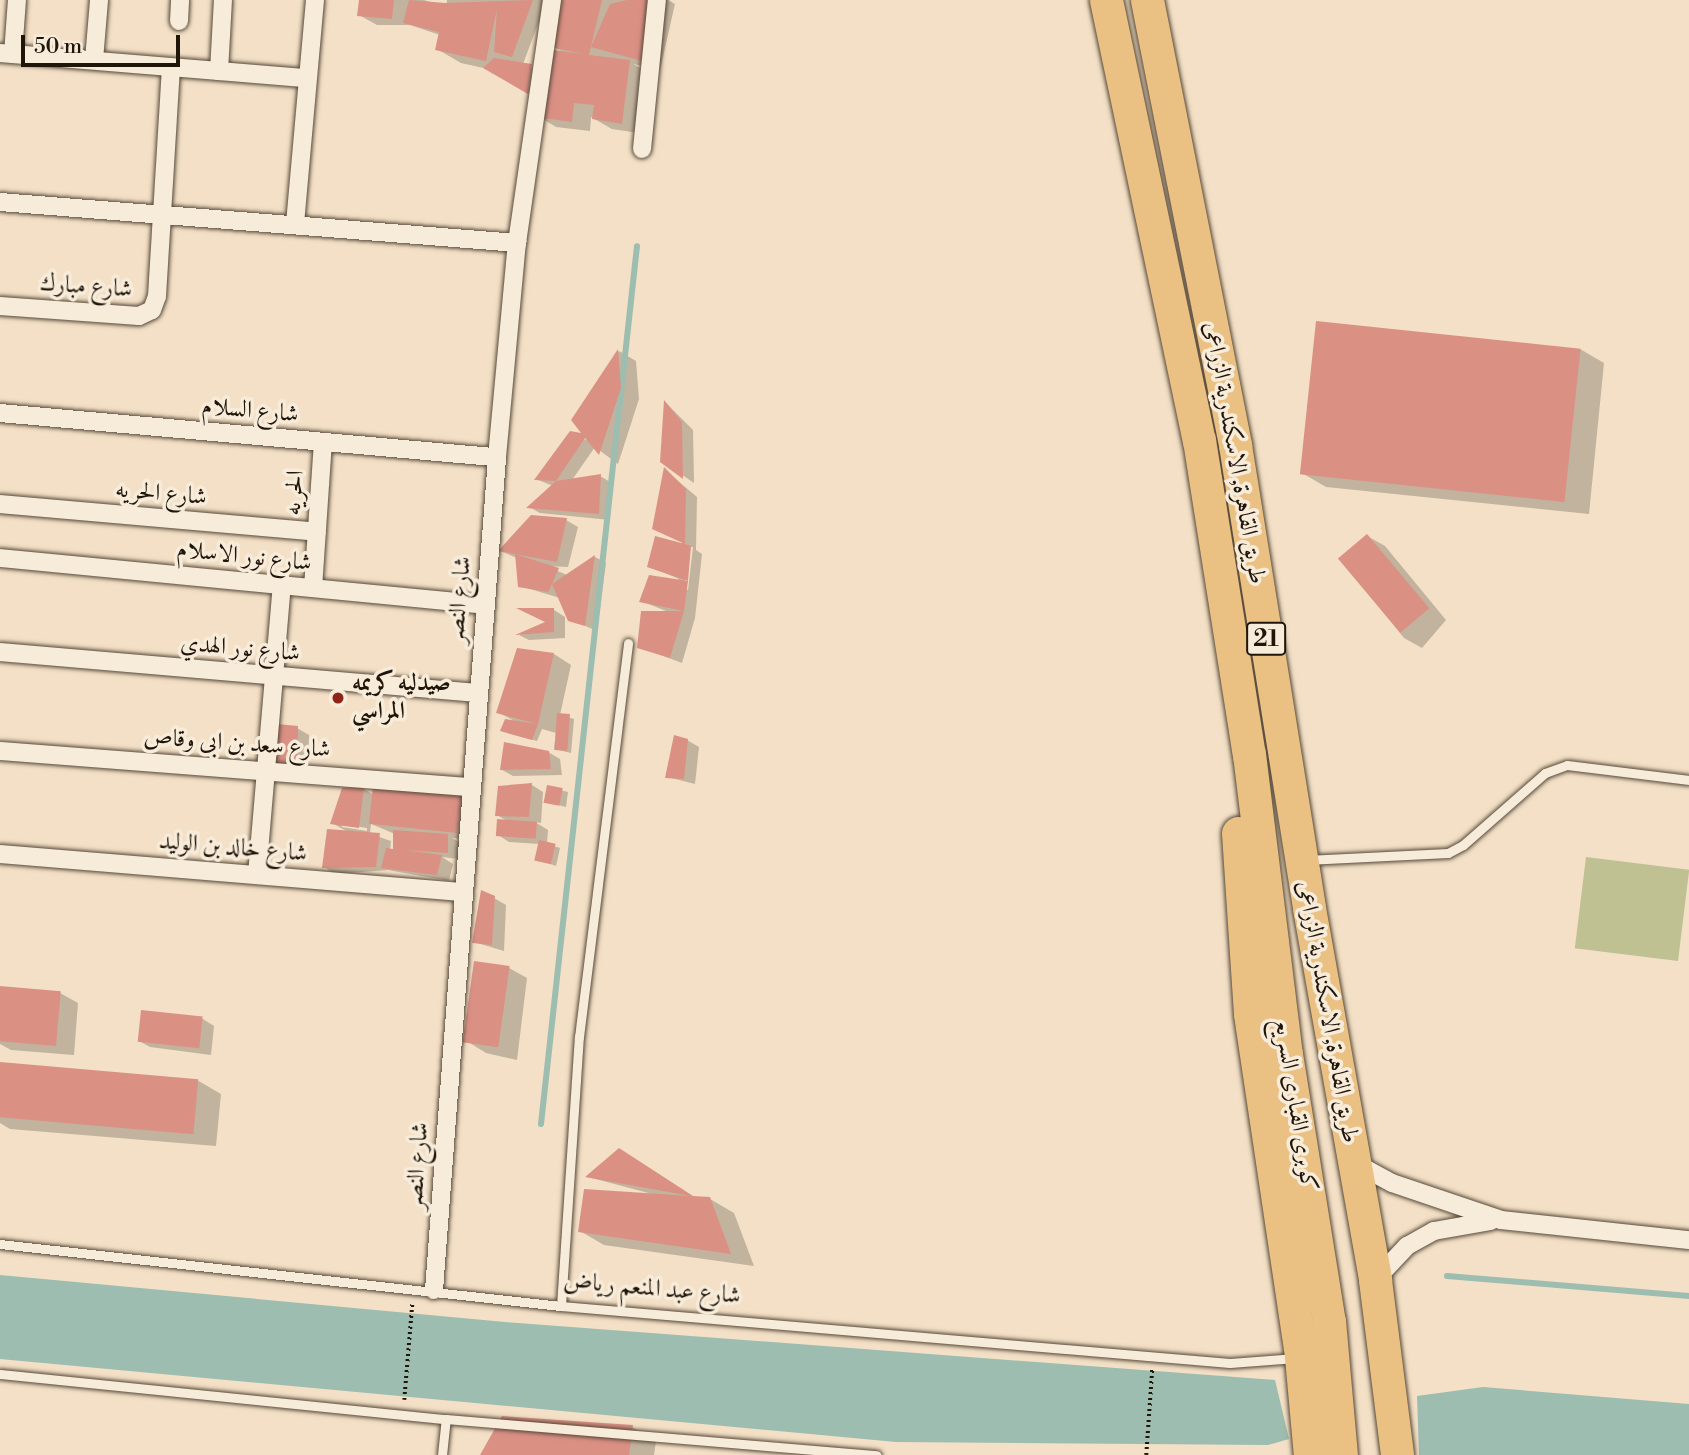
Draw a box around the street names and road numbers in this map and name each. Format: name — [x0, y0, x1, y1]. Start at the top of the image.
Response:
street label: شارع مبارك — [39, 269, 133, 305]
street label: طريق القاهرة, الاسكندرية الزراعى — [1197, 320, 1271, 586]
street label: شارع السلام — [200, 392, 300, 430]
street label: الحريه — [279, 469, 311, 517]
street label: شارع الحريه — [114, 476, 208, 512]
street label: شارع نور الاسلام — [175, 536, 313, 578]
street label: شارع النصر — [442, 555, 478, 645]
road number: 21 — [1245, 620, 1287, 659]
street label: شارع نور الهدي — [179, 629, 301, 669]
street label: شارع سعد بن ابى وقاص — [143, 723, 331, 765]
street label: شارع خالد بن الوليد — [158, 827, 308, 869]
street label: طريق القاهرة, الاسكندرية الزراعى — [1290, 879, 1364, 1145]
street label: كوبرى القبارى السريع — [1267, 1017, 1323, 1193]
street label: شارع النصر — [401, 1121, 435, 1211]
street label: شارع عبد المنعم رياض — [562, 1267, 742, 1311]

